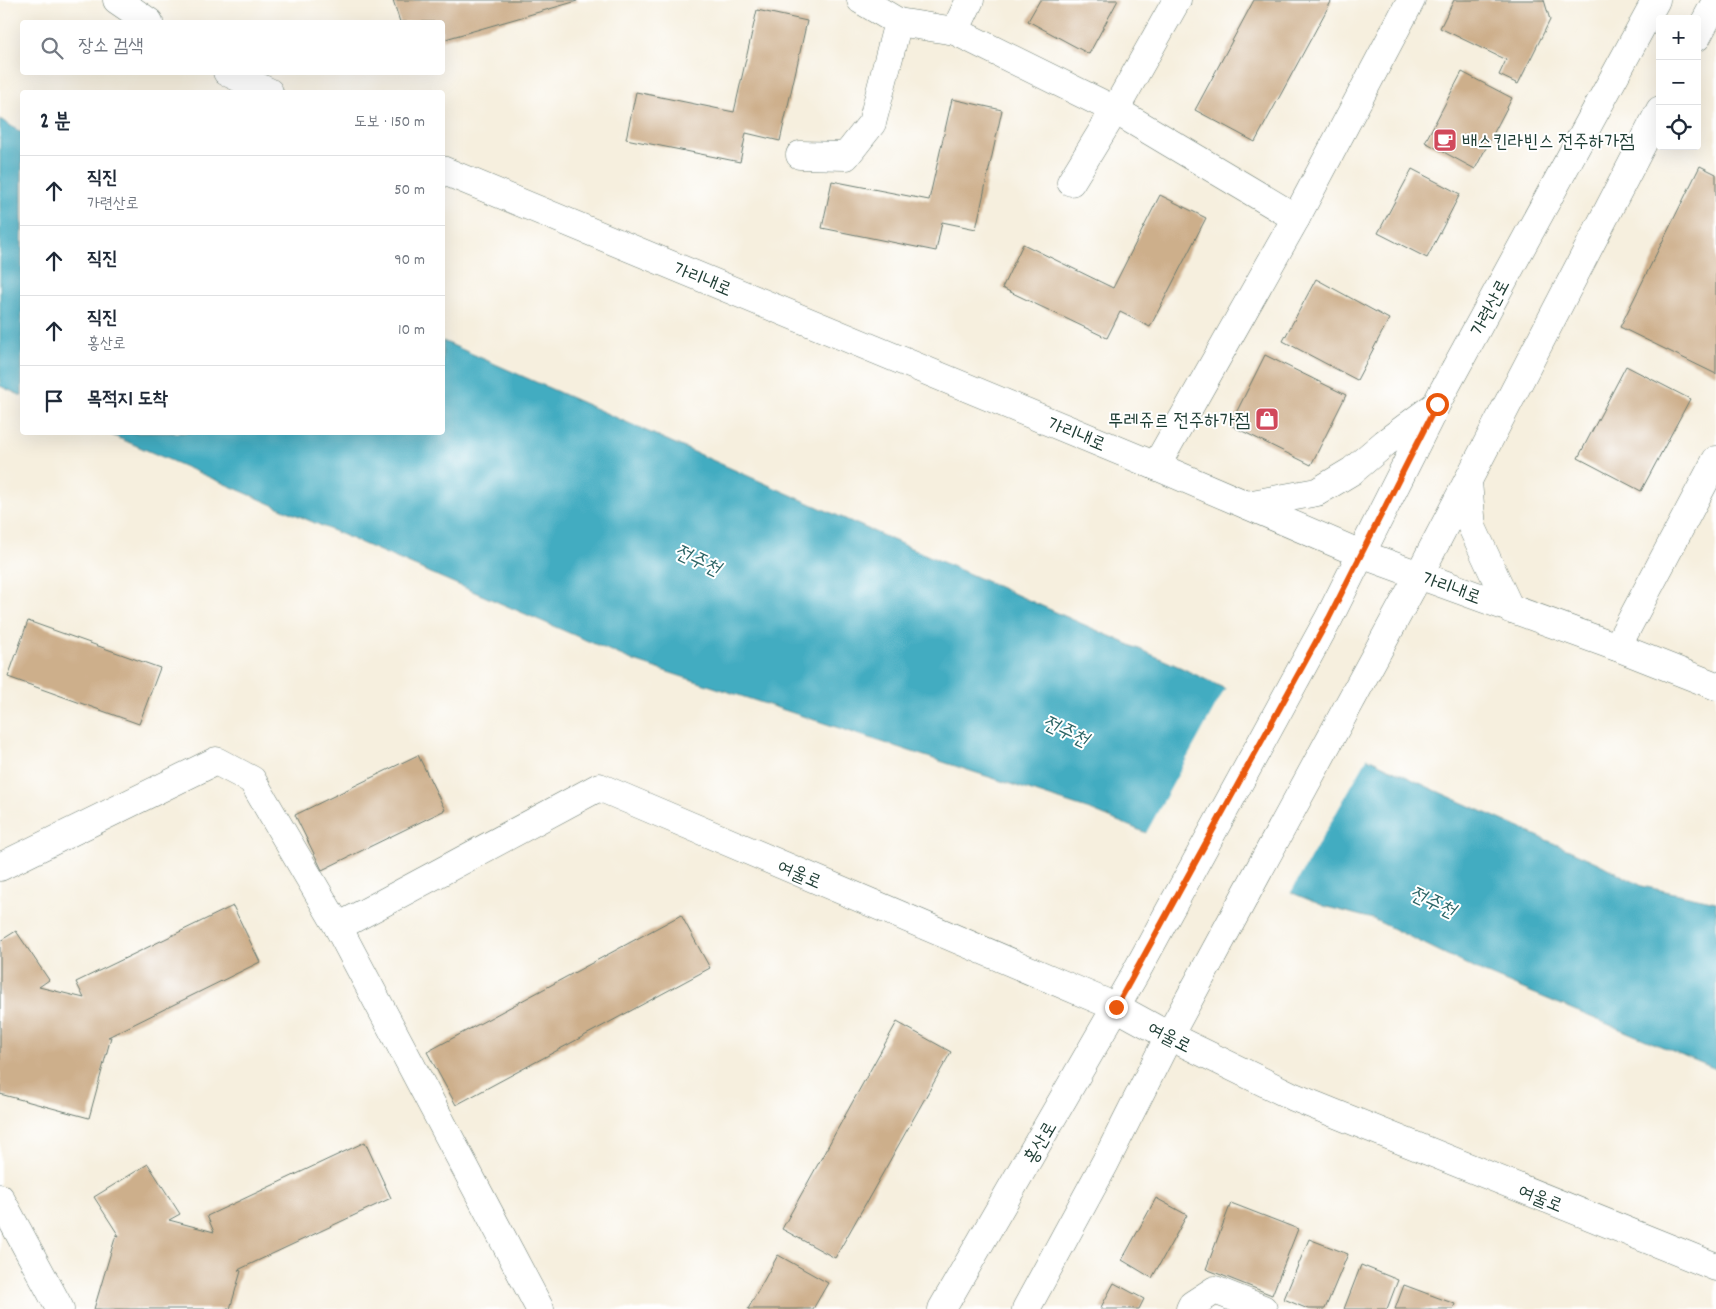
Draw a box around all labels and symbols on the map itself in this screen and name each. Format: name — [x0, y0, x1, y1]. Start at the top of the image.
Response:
cafe icon: 배스킨라빈스 전주하가점 — [1432, 127, 1458, 153]
place label: 배스킨라빈스 전주하가점 — [1462, 130, 1635, 157]
street label: 가리내로 — [668, 257, 735, 305]
street label: 가련산로 — [1466, 275, 1518, 342]
route start — [1426, 393, 1449, 416]
shop icon: 뚜레쥬르 전주하가점 — [1254, 406, 1280, 432]
place label: 뚜레쥬르 전주하가점 — [1108, 409, 1250, 436]
street label: 가리내로 — [1042, 412, 1109, 460]
water label: 전주천 — [669, 539, 726, 585]
street label: 가리내로 — [1417, 567, 1484, 613]
water label: 전주천 — [1037, 710, 1094, 756]
street label: 여울로 — [772, 855, 825, 898]
water label: 전주천 — [1404, 881, 1461, 927]
route end — [1105, 996, 1128, 1019]
street label: 여울로 — [1142, 1017, 1195, 1062]
street label: 홍산로 — [1019, 1117, 1065, 1170]
street label: 여울로 — [1513, 1179, 1566, 1221]

